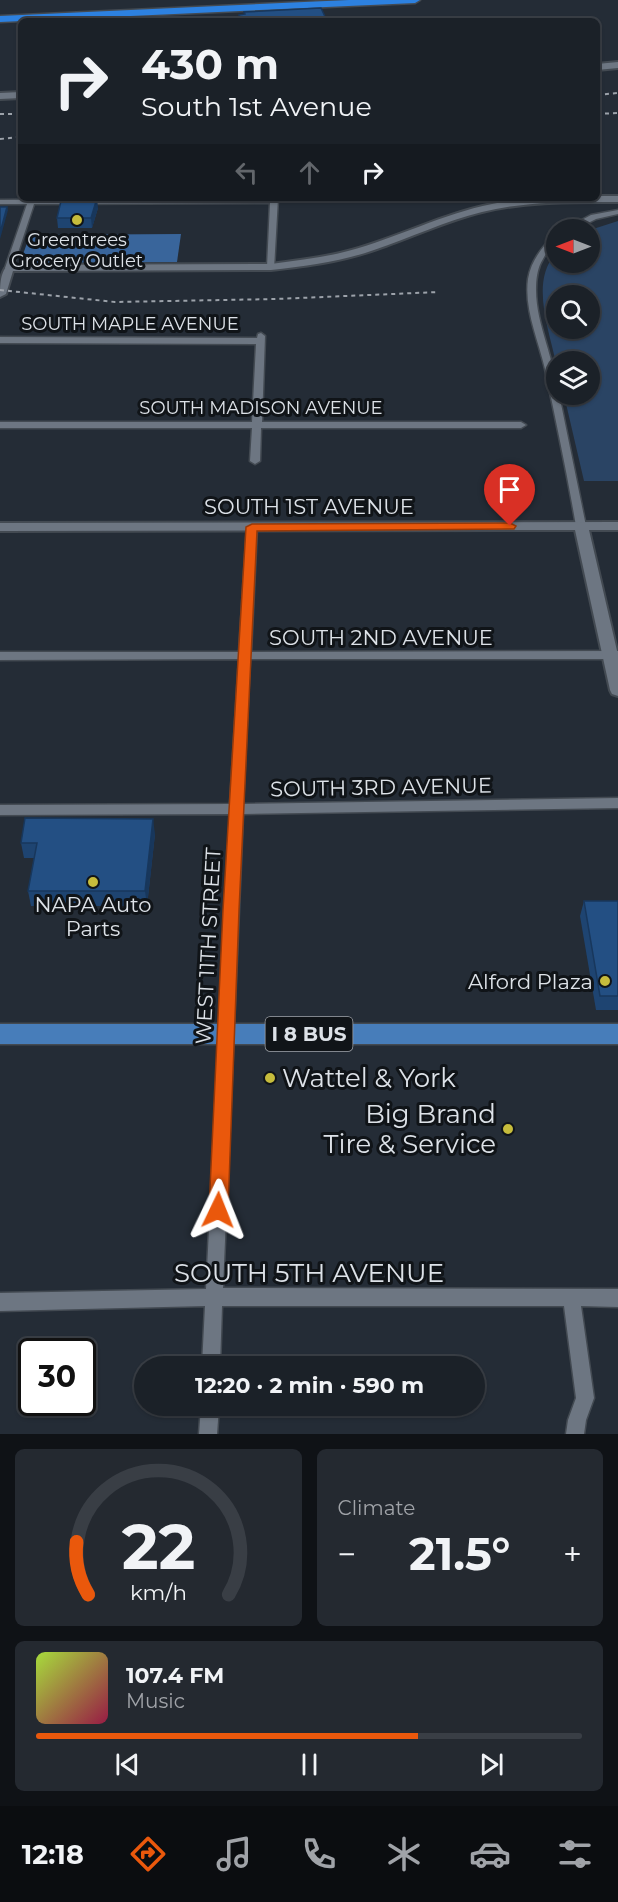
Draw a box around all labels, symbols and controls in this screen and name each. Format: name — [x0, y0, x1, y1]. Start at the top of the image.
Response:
text: 430 m — [141, 38, 279, 90]
icon: right — [42, 42, 120, 120]
text: South 1st Avenue — [141, 90, 372, 123]
icon: left — [230, 156, 263, 189]
icon: ahead — [293, 156, 326, 189]
icon: right — [356, 156, 389, 189]
marker: Greentrees Grocery Outlet — [70, 213, 84, 227]
north arrow — [546, 219, 600, 273]
map controls — [546, 219, 600, 405]
place label: Greentrees Grocery Outlet — [11, 229, 143, 272]
button: search — [546, 285, 600, 339]
street label: SOUTH MAPLE AVENUE — [21, 313, 239, 335]
button: layers — [546, 351, 600, 405]
street label: SOUTH MADISON AVENUE — [139, 397, 383, 419]
pin — [484, 464, 535, 526]
icon: arrive — [493, 473, 526, 506]
street label: SOUTH 1ST AVENUE — [204, 494, 414, 519]
street label: SOUTH 2ND AVENUE — [269, 625, 493, 650]
street label: SOUTH 3RD AVENUE — [270, 773, 492, 801]
street label: WEST 11TH STREET — [190, 847, 226, 1045]
marker: NAPA Auto Parts — [86, 875, 100, 889]
place label: NAPA Auto Parts — [34, 892, 152, 941]
place label: Alford Plaza — [468, 969, 593, 994]
marker: Alford Plaza — [598, 974, 612, 988]
road number: I 8 BUS — [266, 1017, 352, 1051]
place label: Wattel & York — [282, 1062, 456, 1094]
marker: Wattel & York — [263, 1071, 277, 1085]
place label: Big Brand Tire & Service — [324, 1098, 496, 1160]
marker: Big Brand Tire & Service — [501, 1122, 515, 1136]
position arrow — [186, 1178, 250, 1242]
street label: SOUTH 5TH AVENUE — [174, 1257, 444, 1289]
speed limit sign: 30 — [18, 1338, 96, 1416]
text: 12:20 · 2 min · 590 m — [195, 1372, 424, 1399]
text: Climate — [338, 1496, 415, 1520]
text: 22 — [121, 1509, 195, 1585]
text: 21.5° — [409, 1526, 510, 1581]
text: − — [338, 1534, 356, 1574]
text: + — [563, 1534, 582, 1574]
text: km/h — [130, 1579, 187, 1605]
text: 107.4 FM — [126, 1662, 224, 1689]
text: Music — [126, 1689, 185, 1713]
icon: previous — [111, 1748, 144, 1781]
icon: pause — [293, 1748, 326, 1781]
icon: next — [475, 1748, 508, 1781]
icon: directions — [127, 1833, 169, 1875]
icon: music — [213, 1833, 255, 1875]
icon: phone — [298, 1833, 340, 1875]
icon: climate — [383, 1833, 425, 1875]
icon: car — [469, 1833, 511, 1875]
icon: filters — [554, 1833, 596, 1875]
text: 12:18 — [22, 1838, 84, 1871]

